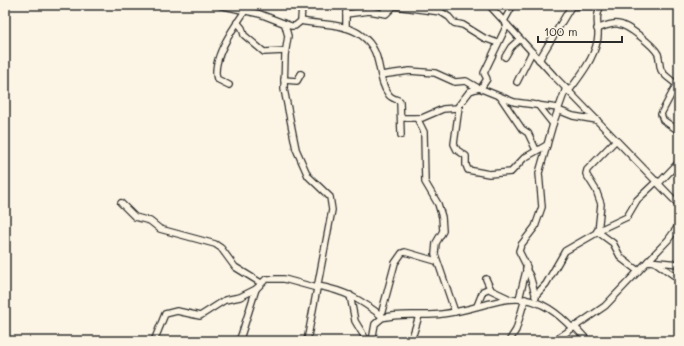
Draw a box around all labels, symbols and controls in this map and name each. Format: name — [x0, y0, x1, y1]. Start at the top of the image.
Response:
scale bar — [538, 18, 622, 44]
text: 100 m — [544, 23, 578, 39]

